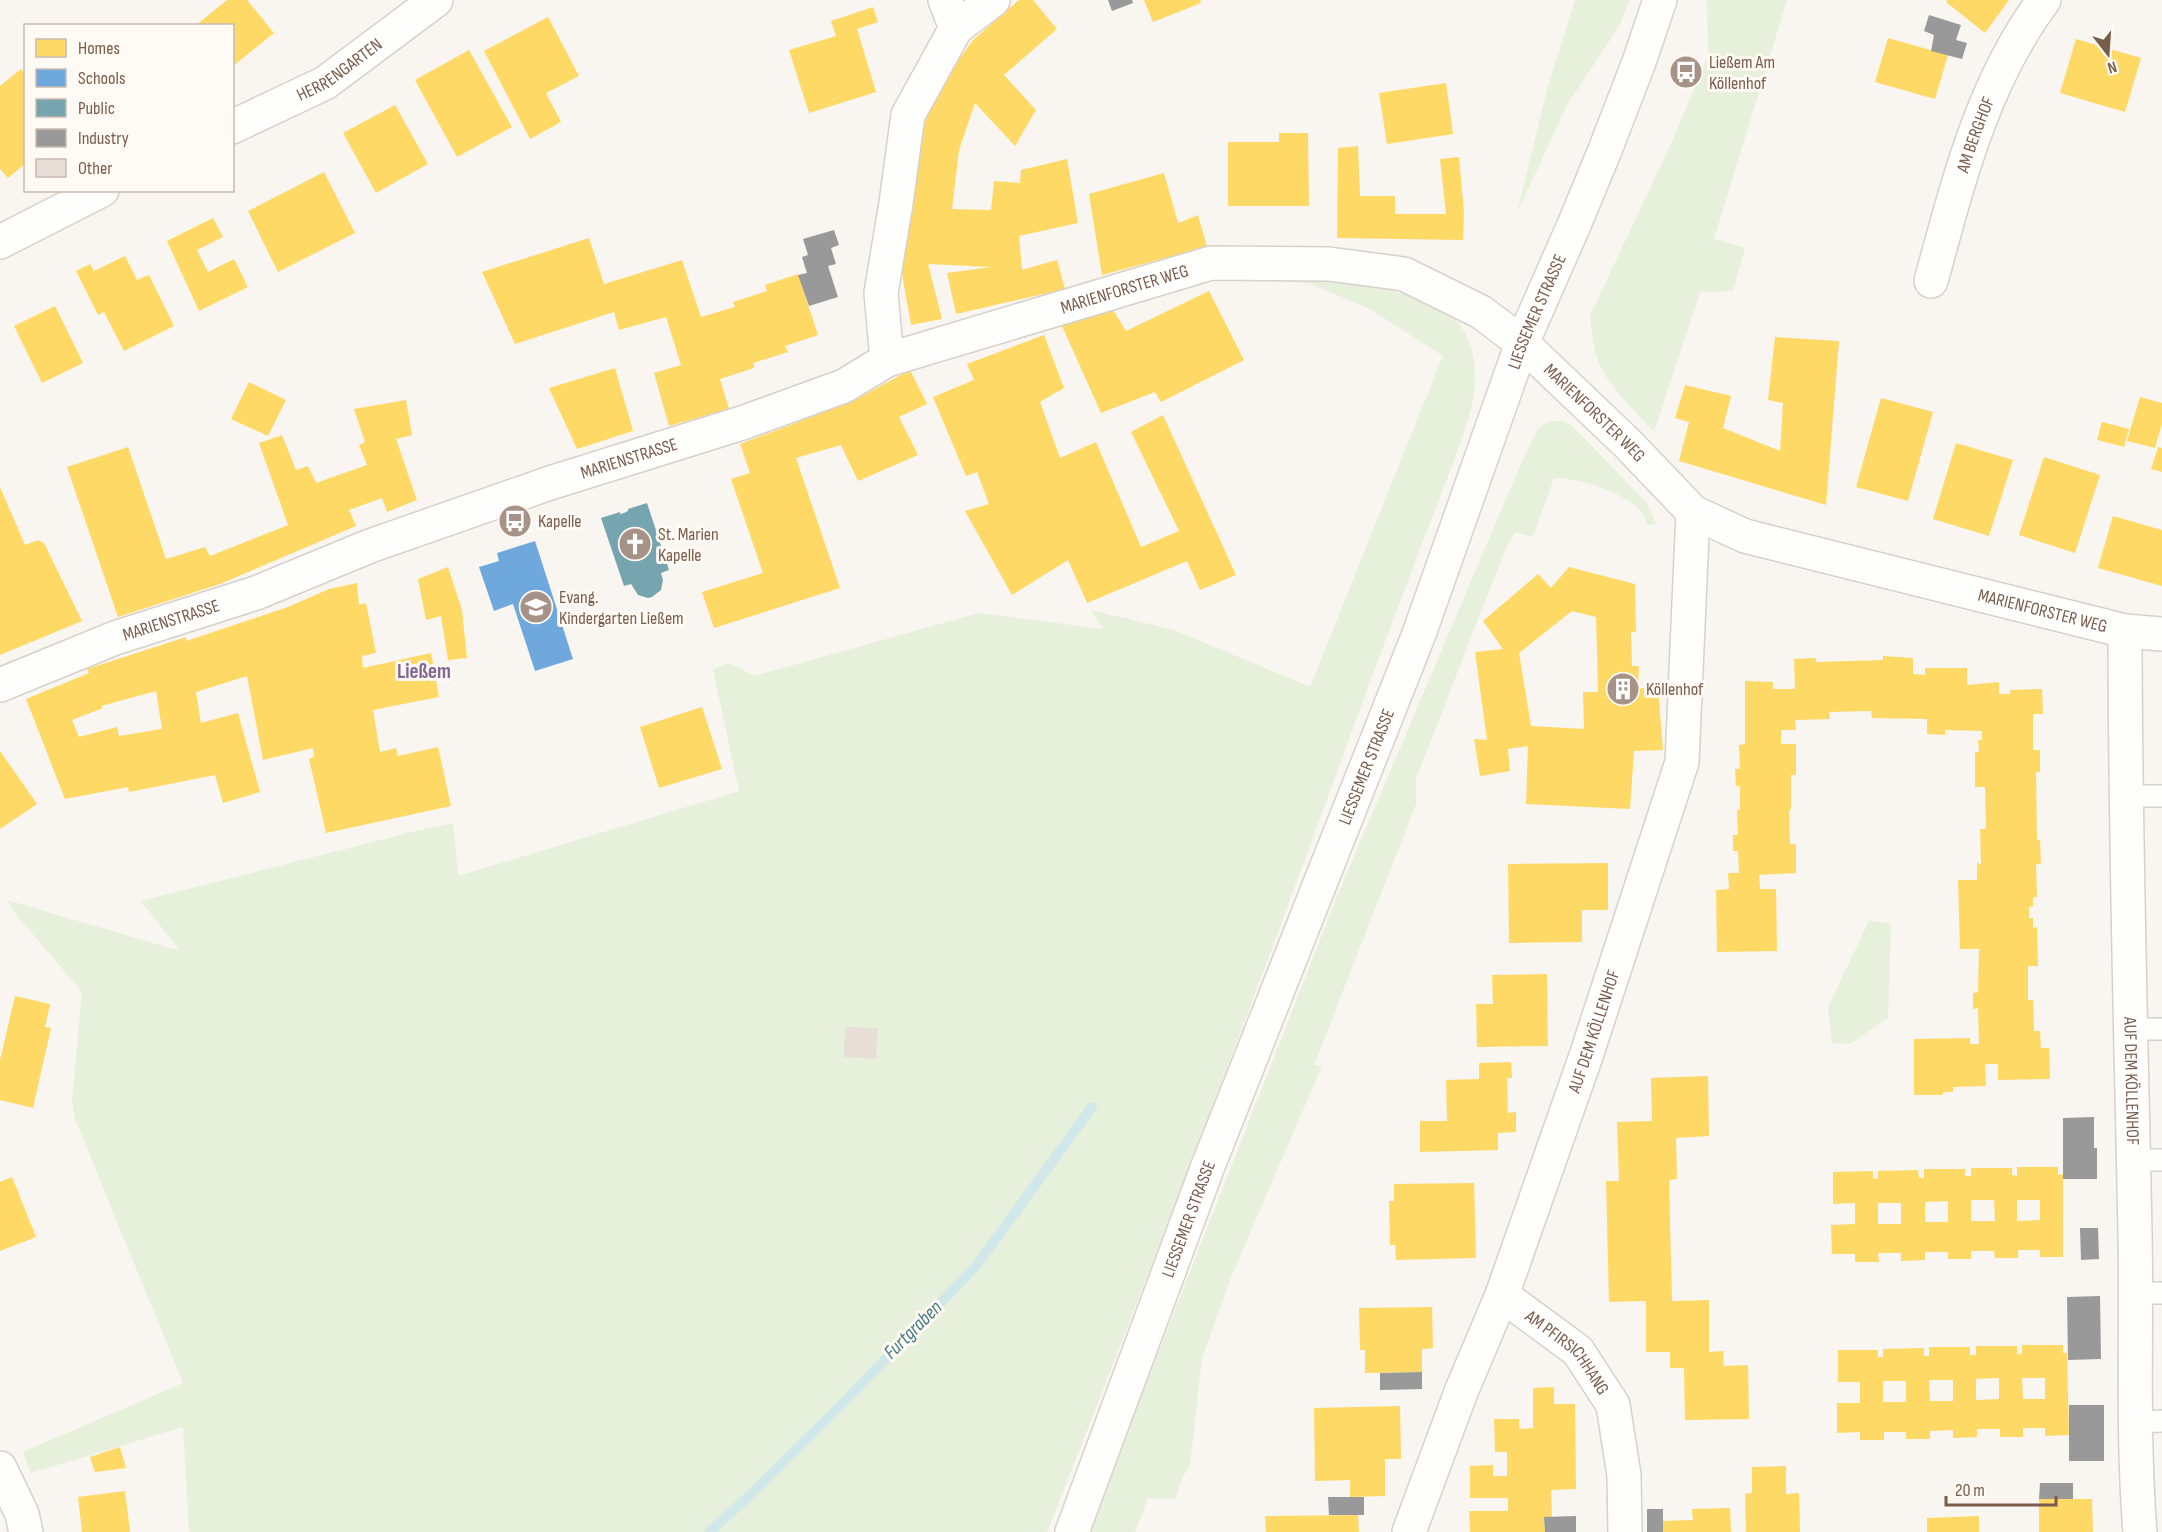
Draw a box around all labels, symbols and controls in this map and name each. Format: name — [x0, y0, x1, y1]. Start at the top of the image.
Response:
legend — [24, 24, 234, 192]
north arrow — [2078, 24, 2138, 84]
street label: HERRENGARTEN — [293, 34, 386, 105]
text: Homes — [78, 38, 120, 59]
place label: Ließem Am Köllenhof — [1709, 52, 1775, 94]
bus stop icon: Ließem Am Köllenhof — [1668, 54, 1704, 90]
text: N — [2105, 57, 2119, 77]
text: Schools — [78, 68, 125, 89]
street label: AM BERGHOF — [1952, 93, 1999, 176]
text: Public — [78, 98, 115, 119]
text: Industry — [78, 128, 129, 149]
text: Other — [78, 158, 112, 179]
street label: LIESSEMER STRASSE — [1503, 251, 1570, 372]
street label: MARIENFORSTER WEG — [1058, 260, 1191, 318]
street label: MARIENFORSTER WEG — [1540, 359, 1650, 466]
street label: MARIENSTRASSE — [578, 433, 680, 483]
bus stop icon: Kapelle — [497, 503, 533, 539]
place label: Kapelle — [538, 511, 582, 532]
place label: St. Marien Kapelle — [658, 524, 719, 566]
church icon: St. Marien Kapelle — [617, 526, 653, 562]
street label: MARIENFORSTER WEG — [1976, 584, 2110, 637]
place label: Evang. Kindergarten Ließem — [559, 587, 684, 629]
school or university icon: Evang. Kindergarten Ließem — [518, 589, 554, 625]
street label: MARIENSTRASSE — [120, 595, 222, 645]
district label: Ließem — [397, 659, 451, 684]
building icon: Köllenhof — [1605, 671, 1641, 707]
place label: Köllenhof — [1646, 679, 1704, 700]
street label: LIESSEMER STRASSE — [1334, 706, 1399, 828]
street label: AUF DEM KÖLLENHOF — [1563, 967, 1624, 1096]
street label: AUF DEM KÖLLENHOF — [2120, 1016, 2144, 1145]
street label: LIESSEMER STRASSE — [1157, 1157, 1220, 1280]
water label: Furtgraben — [879, 1296, 947, 1364]
street label: AM PFIRSICHHANG — [1521, 1305, 1614, 1398]
scale bar — [1946, 1469, 2056, 1507]
text: 20 m — [1955, 1480, 1985, 1501]

